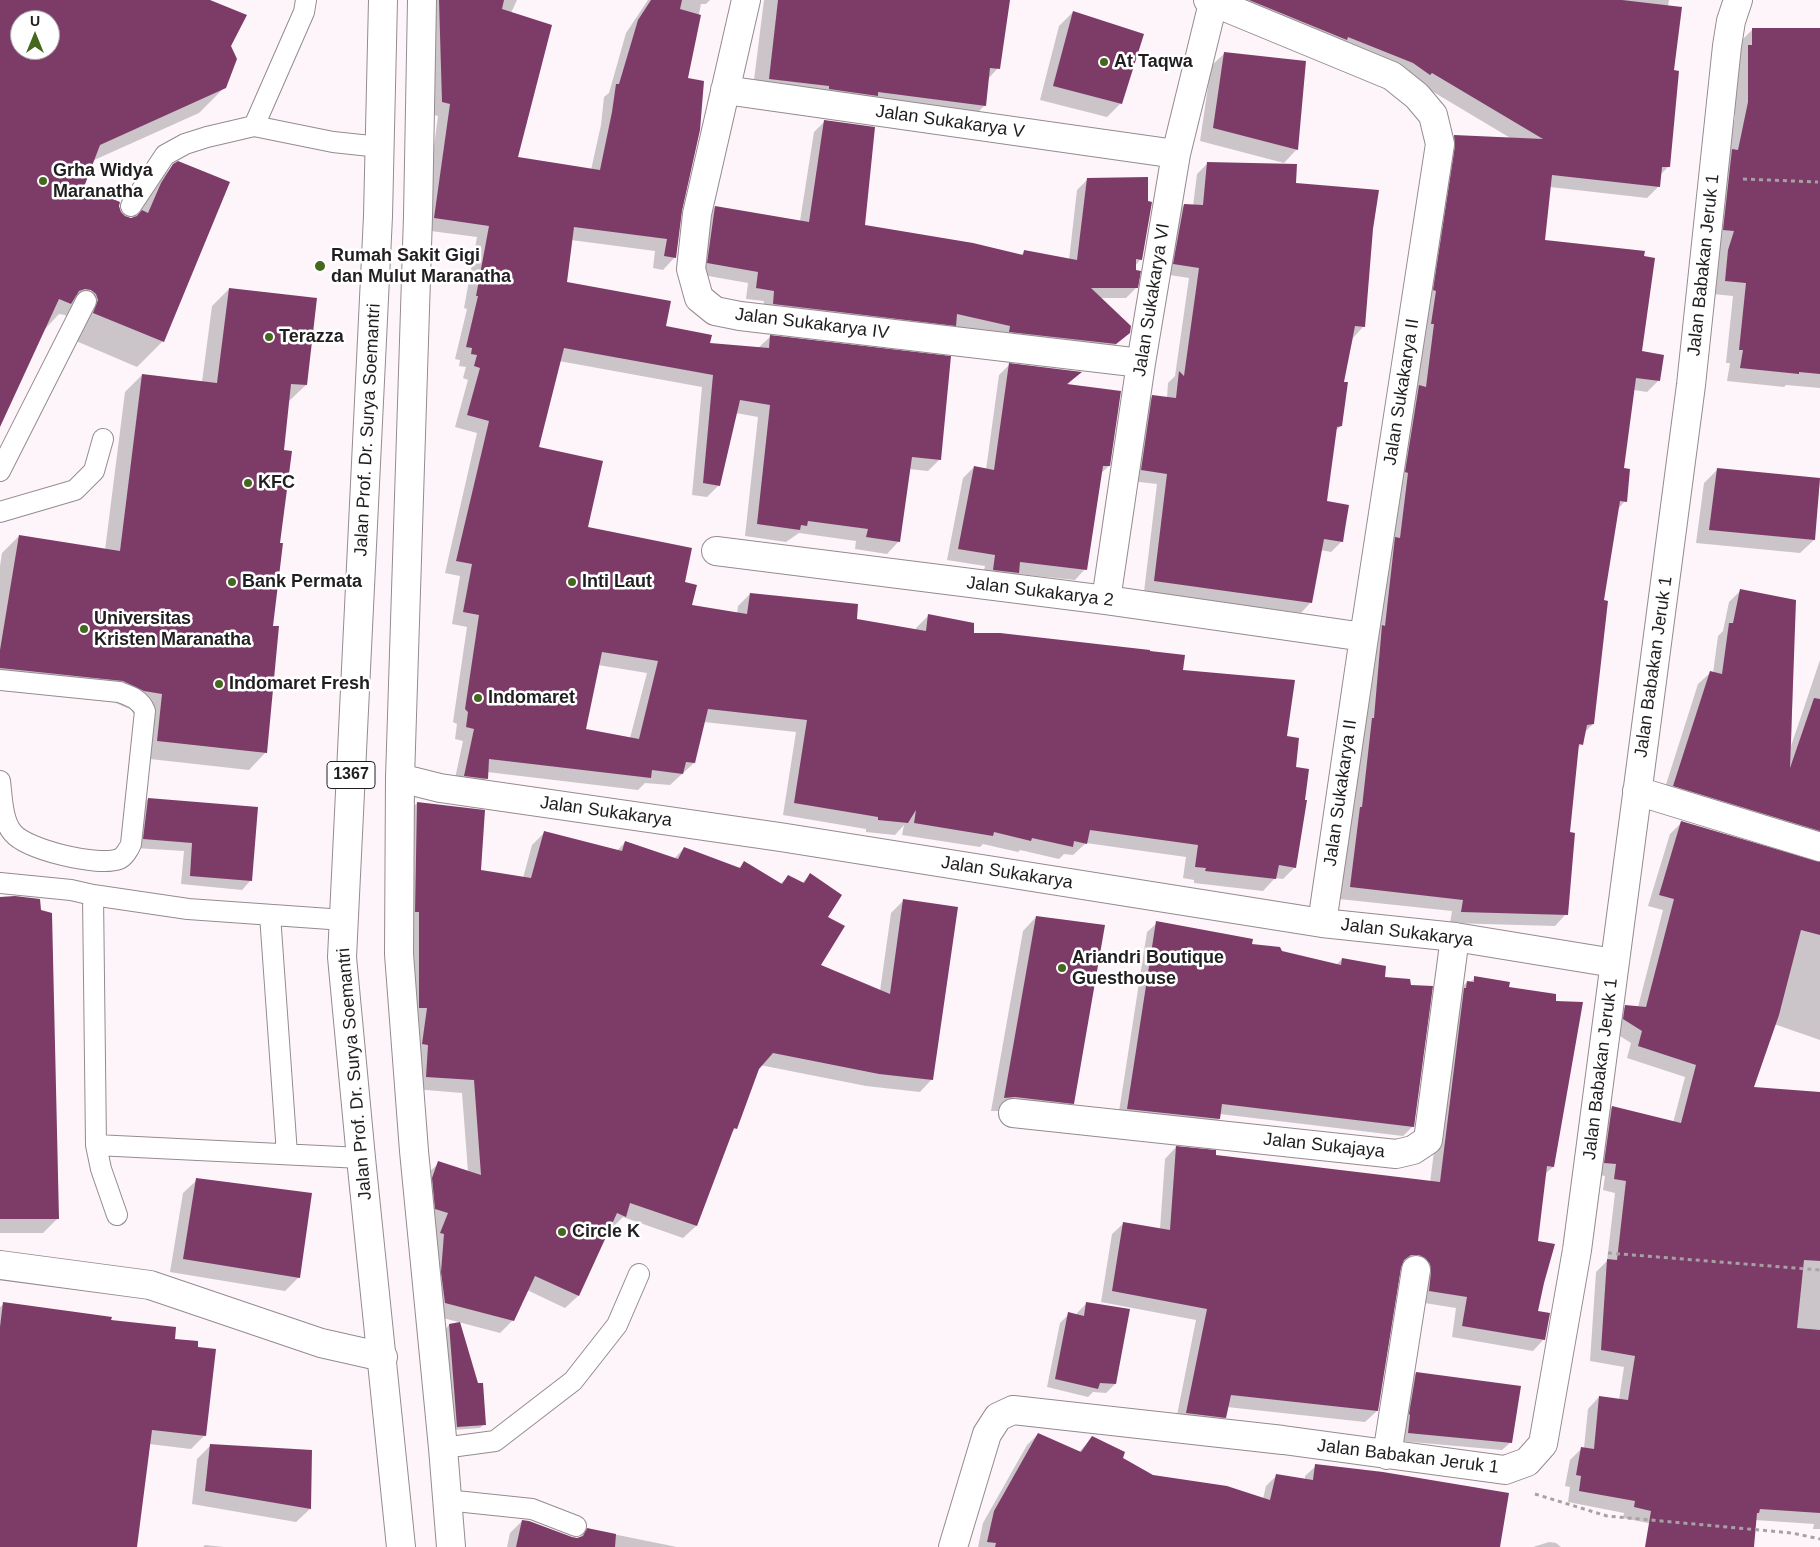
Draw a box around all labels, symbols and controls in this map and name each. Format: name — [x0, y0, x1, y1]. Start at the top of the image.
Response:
north arrow — [10, 10, 60, 60]
text: U — [30, 13, 40, 29]
place label: At Taqwa — [1114, 51, 1193, 73]
marker: At Taqwa — [1098, 56, 1110, 68]
street label: Jalan Sukakarya V — [874, 101, 1026, 143]
place label: Grha Widya Maranatha — [53, 160, 153, 202]
street label: Jalan Babakan Jeruk 1 — [1684, 173, 1724, 357]
marker: Grha Widya Maranatha — [37, 175, 49, 187]
street label: Jalan Sukakarya VI — [1129, 222, 1175, 378]
place label: Rumah Sakit Gigi dan Mulut Maranatha — [331, 245, 511, 288]
marker: Rumah Sakit Gigi dan Mulut Maranatha — [313, 259, 327, 273]
street label: Jalan Prof. Dr. Surya Soemantri — [351, 303, 385, 557]
street label: Jalan Sukakarya IV — [734, 304, 890, 344]
street label: Jalan Sukakarya II — [1380, 317, 1424, 467]
place label: Terazza — [279, 326, 344, 348]
marker: Terazza — [263, 331, 275, 343]
place label: KFC — [258, 472, 295, 494]
marker: KFC — [242, 477, 254, 489]
place label: Bank Permata — [242, 571, 362, 593]
place label: Inti Laut — [582, 571, 652, 593]
street label: Jalan Sukakarya 2 — [965, 572, 1115, 612]
street label: Jalan Babakan Jeruk 1 — [1631, 575, 1677, 759]
marker: Bank Permata — [226, 576, 238, 588]
marker: Inti Laut — [566, 576, 578, 588]
place label: Universitas Kristen Maranatha — [94, 608, 251, 650]
marker: Universitas Kristen Maranatha — [78, 623, 90, 635]
place label: Indomaret Fresh — [229, 673, 370, 695]
marker: Indomaret Fresh — [213, 678, 225, 690]
place label: Indomaret — [488, 687, 575, 709]
marker: Indomaret — [472, 692, 484, 704]
street label: Jalan Sukakarya II — [1320, 718, 1362, 868]
road number: 1367 — [327, 762, 375, 788]
street label: Jalan Sukakarya — [539, 792, 673, 832]
street label: Jalan Sukakarya — [940, 852, 1074, 894]
street label: Jalan Sukakarya — [1340, 914, 1474, 952]
street label: Jalan Prof. Dr. Surya Soemantri — [333, 947, 377, 1201]
place label: Ariandri Boutique Guesthouse — [1072, 947, 1224, 990]
marker: Ariandri Boutique Guesthouse — [1056, 962, 1068, 974]
street label: Jalan Babakan Jeruk 1 — [1579, 977, 1623, 1161]
street label: Jalan Sukajaya — [1262, 1129, 1386, 1163]
place label: Circle K — [572, 1221, 640, 1243]
marker: Circle K — [556, 1226, 568, 1238]
street label: Jalan Babakan Jeruk 1 — [1316, 1435, 1500, 1479]

